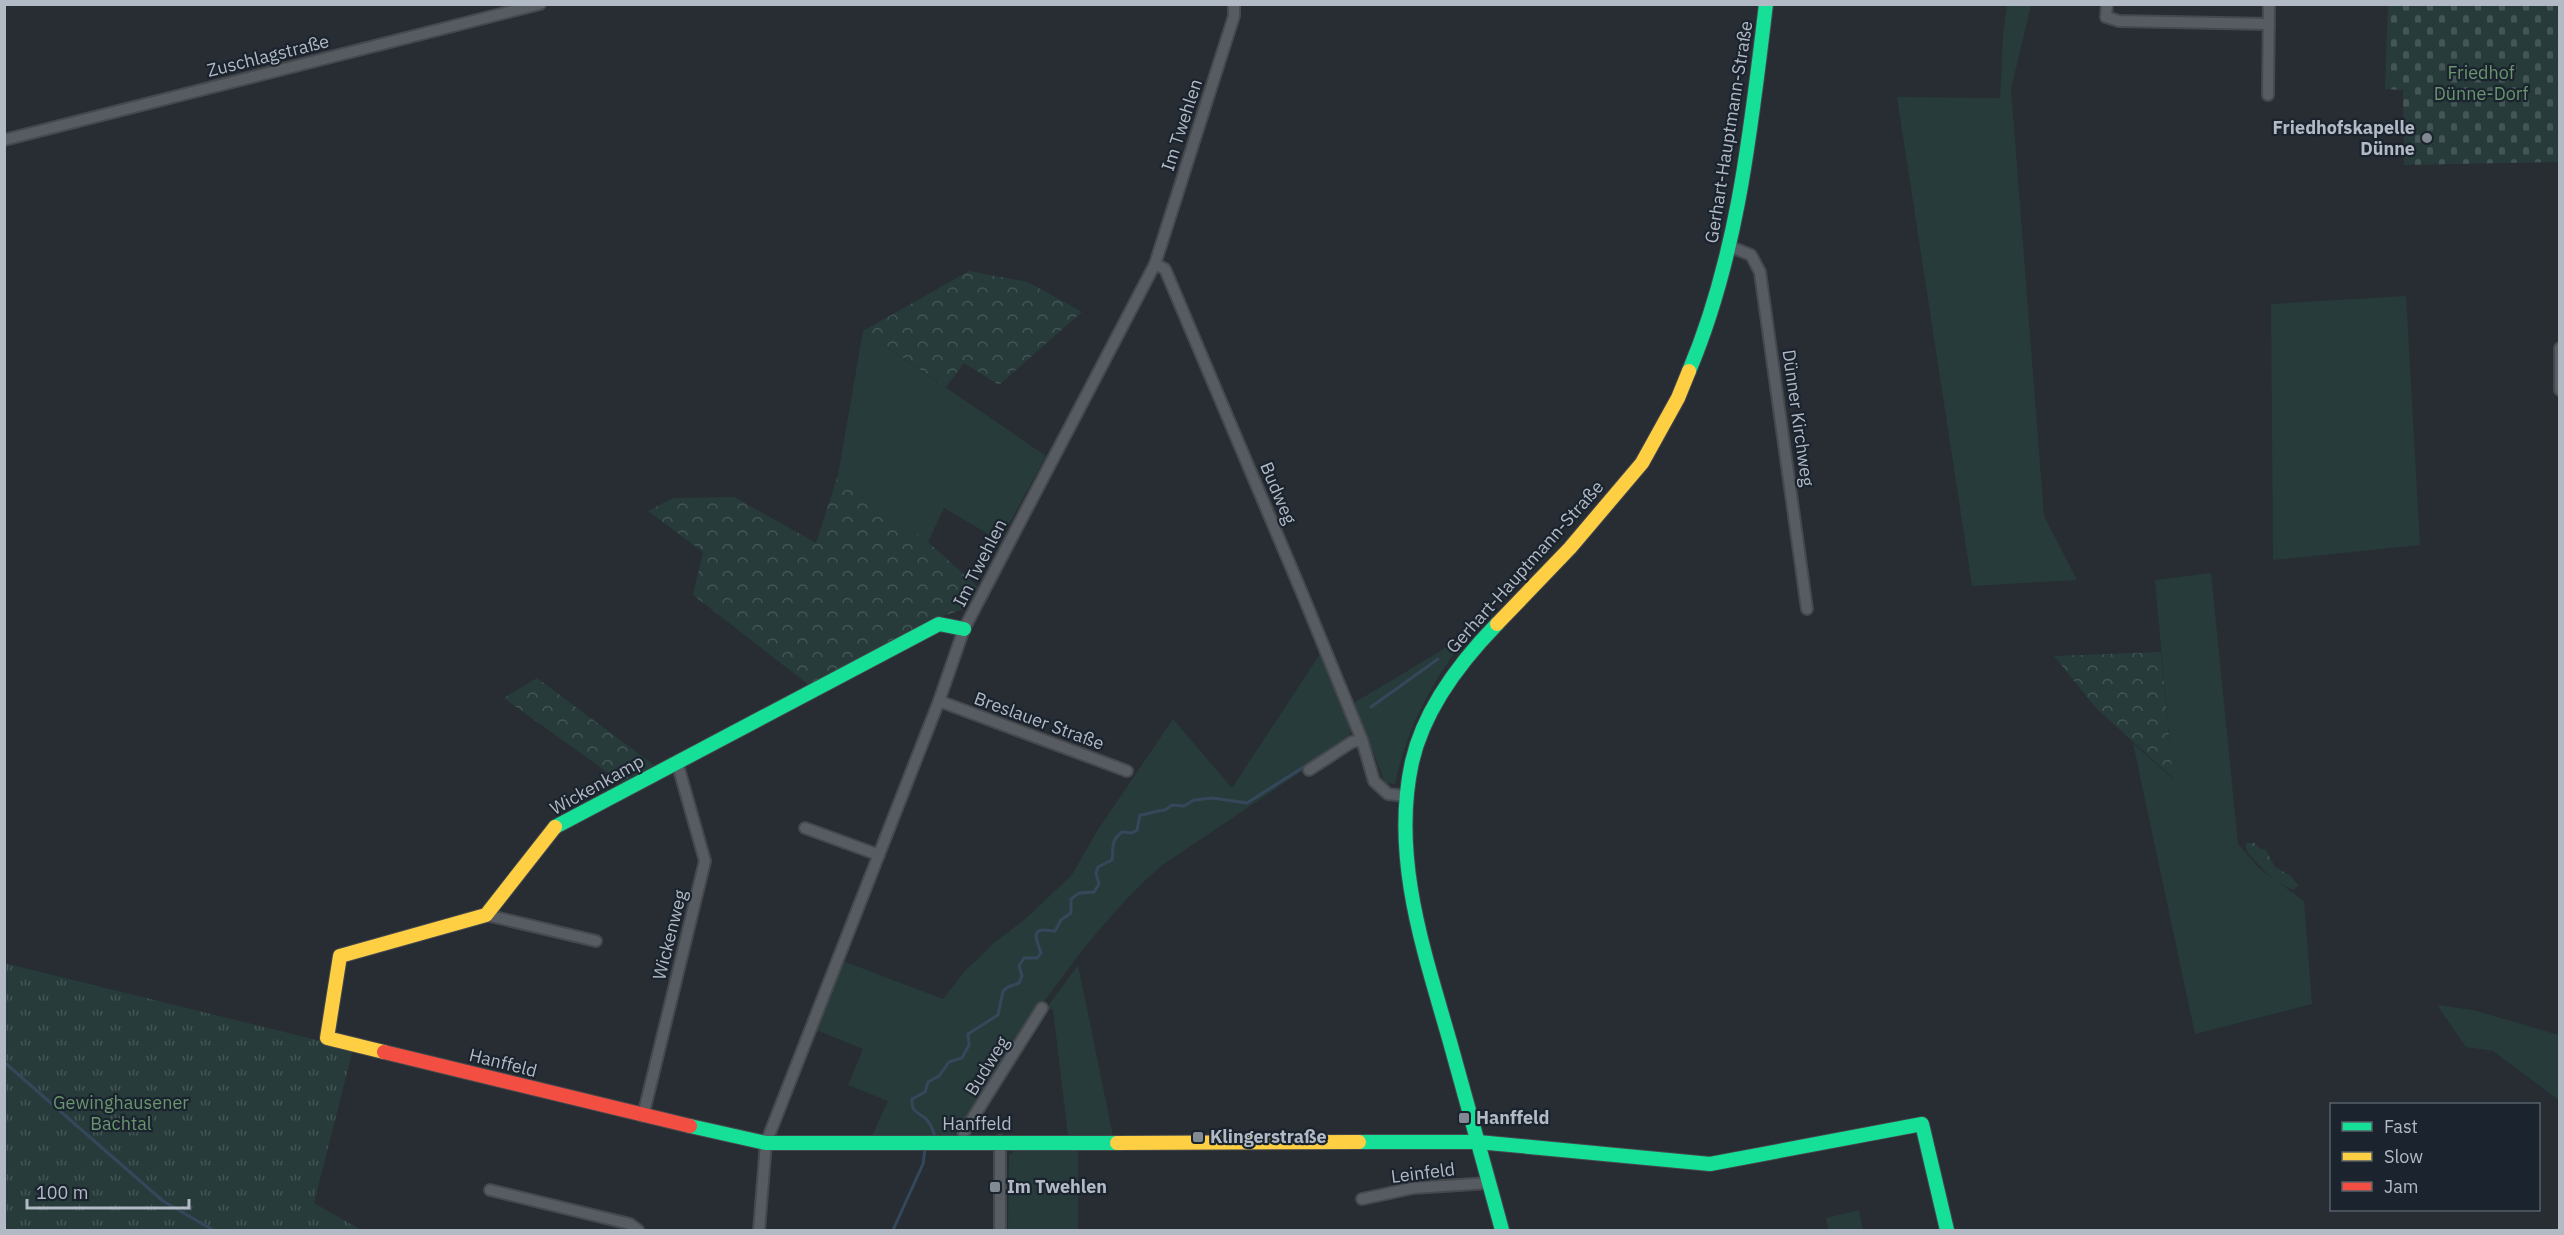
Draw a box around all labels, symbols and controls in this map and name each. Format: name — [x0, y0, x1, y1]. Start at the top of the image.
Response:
street label: Gerhart-Hauptmann-Straße — [1700, 19, 1757, 245]
street label: Zuschlagstraße — [204, 29, 331, 82]
park label: Friedhof Dünne-Dorf — [2434, 61, 2528, 105]
street label: Im Twehlen — [1156, 76, 1207, 174]
place label: Friedhofskapelle Dünne — [2273, 116, 2415, 160]
marker: Friedhofskapelle Dünne — [2420, 131, 2434, 145]
street label: Dünner Kirchweg — [1777, 348, 1820, 488]
street label: Budweg — [1255, 458, 1302, 528]
street label: Gerhart-Hauptmann-Straße — [1441, 475, 1608, 658]
street label: Im Twehlen — [948, 515, 1012, 611]
street label: Breslauer Straße — [971, 686, 1107, 755]
street label: Wickenkamp — [546, 749, 648, 820]
street label: Wickenweg — [647, 887, 692, 982]
street label: Budweg — [959, 1031, 1014, 1100]
street label: Hanffeld — [467, 1043, 540, 1082]
park label: Gewinghausener Bachtal — [53, 1091, 189, 1135]
legend — [2330, 1103, 2540, 1211]
place label: Hanffeld — [1476, 1106, 1550, 1129]
marker: Hanffeld — [1457, 1111, 1471, 1125]
street label: Hanffeld — [942, 1112, 1012, 1135]
text: Fast — [2384, 1115, 2418, 1138]
place label: Klingerstraße — [1210, 1125, 1327, 1148]
marker: Klingerstraße — [1191, 1130, 1205, 1144]
text: Slow — [2384, 1145, 2423, 1168]
street label: Leinfeld — [1390, 1157, 1456, 1188]
scale bar — [27, 1172, 189, 1210]
place label: Im Twehlen — [1007, 1175, 1107, 1198]
text: Jam — [2384, 1175, 2419, 1198]
marker: Im Twehlen — [988, 1180, 1002, 1194]
text: 100 m — [36, 1181, 88, 1204]

